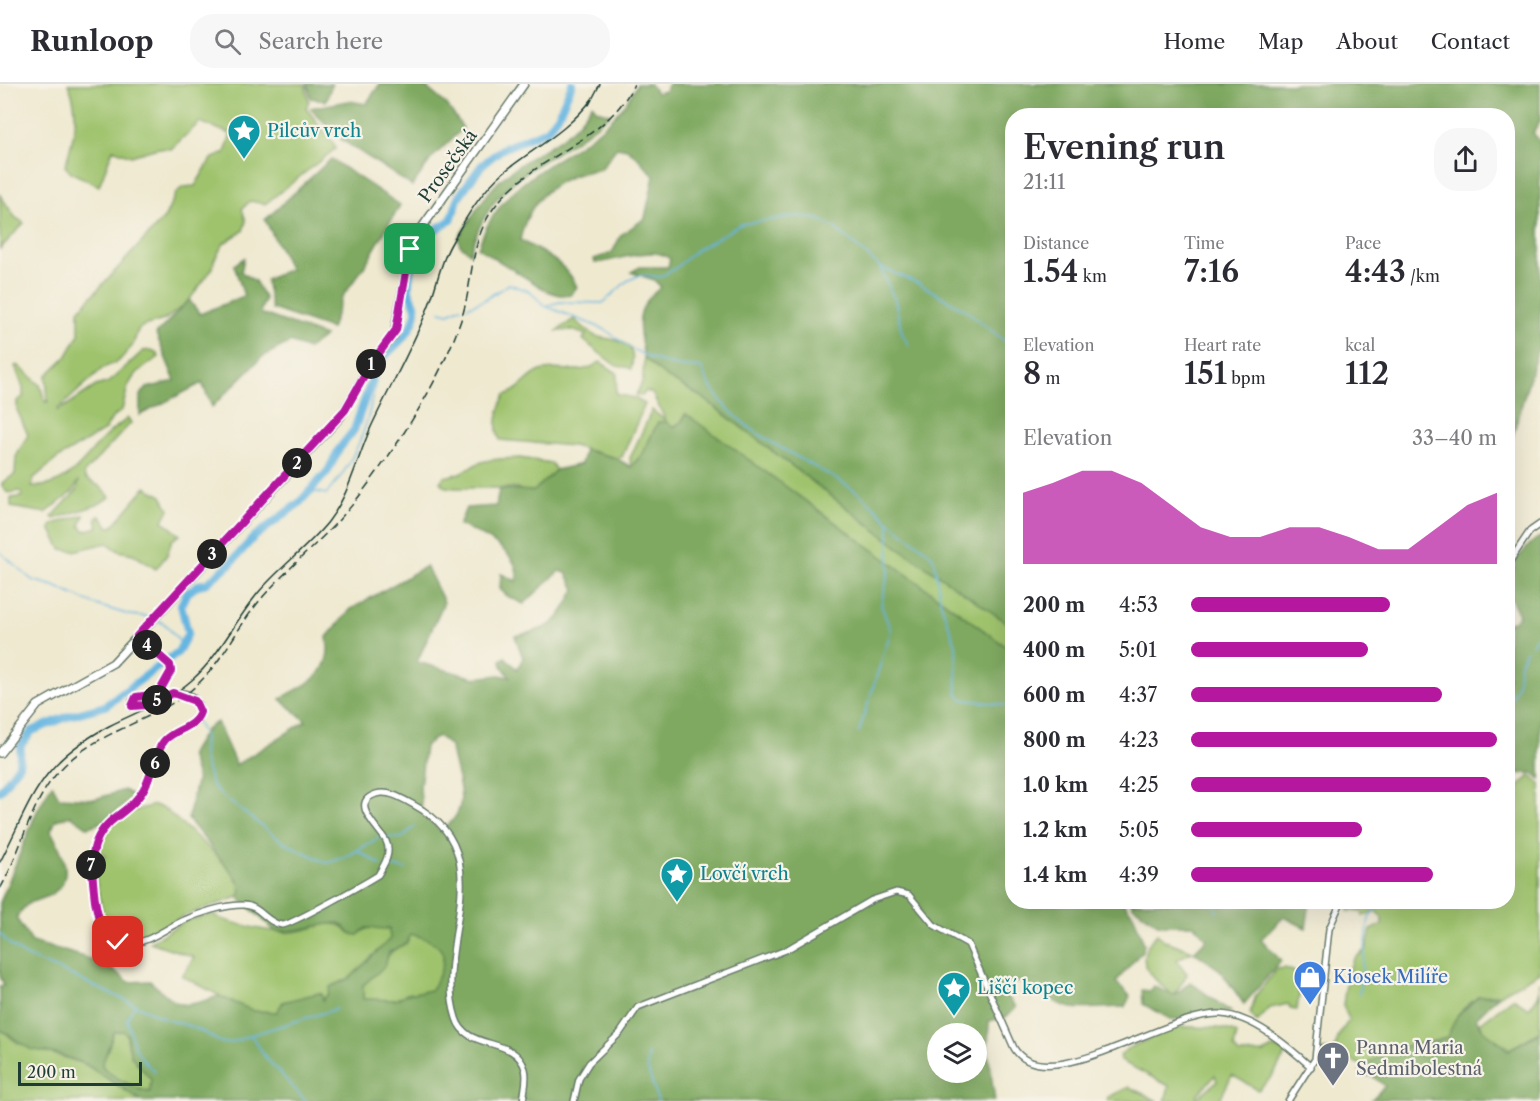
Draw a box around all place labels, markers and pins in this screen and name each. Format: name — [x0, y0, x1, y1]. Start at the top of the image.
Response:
place icon: Pilcův vrch — [226, 113, 262, 160]
place label: Pilcův vrch — [267, 120, 361, 142]
pin — [384, 223, 435, 274]
pin: 1 — [356, 349, 386, 379]
pin: 2 — [282, 448, 312, 478]
pin: 3 — [197, 539, 227, 569]
pin: 4 — [132, 630, 162, 660]
pin: 5 — [142, 685, 172, 715]
pin: 6 — [140, 748, 170, 778]
pin: 7 — [76, 850, 106, 880]
place icon: Lovčí vrch — [659, 856, 695, 903]
place label: Lovčí vrch — [700, 863, 789, 885]
pin — [92, 916, 143, 967]
shop icon: Kiosek Milíře — [1292, 959, 1328, 1006]
place label: Kiosek Milíře — [1333, 966, 1448, 988]
place icon: Liščí kopec — [936, 970, 972, 1017]
place label: Liščí kopec — [977, 977, 1073, 999]
place label: Panna Maria Sedmibolestná — [1356, 1037, 1483, 1080]
church icon: Panna Maria Sedmibolestná — [1315, 1040, 1351, 1087]

